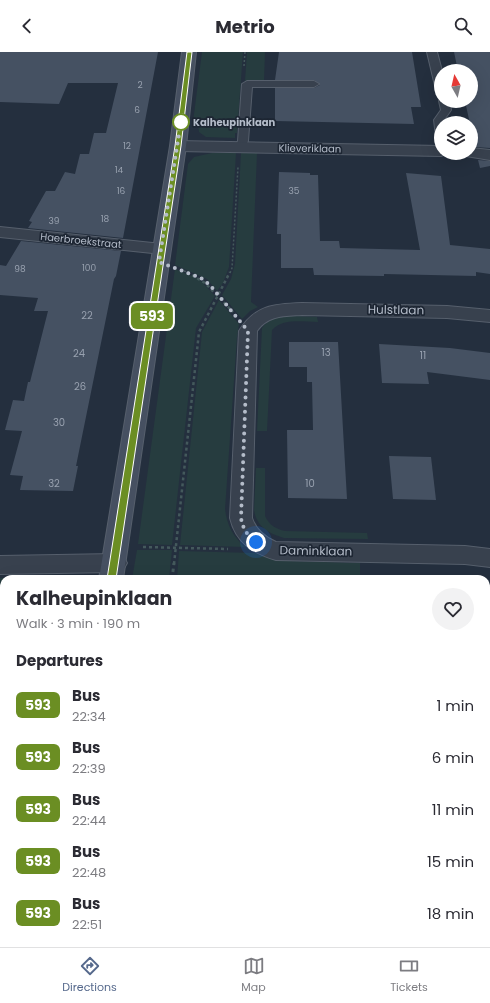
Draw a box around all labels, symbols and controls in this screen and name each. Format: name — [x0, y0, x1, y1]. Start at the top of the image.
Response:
text: Metrio — [215, 14, 275, 39]
icon: back — [16, 15, 38, 37]
icon: search — [452, 15, 474, 37]
north arrow — [434, 64, 478, 108]
map controls — [434, 64, 478, 160]
house number: 2 — [137, 79, 143, 91]
house number: 6 — [134, 104, 140, 116]
marker: Kalheupinklaan — [172, 113, 190, 131]
place label: Kalheupinklaan — [193, 115, 276, 130]
button: layers — [434, 116, 478, 160]
house number: 12 — [123, 140, 131, 152]
street label: Klieveriklaan — [279, 140, 341, 157]
house number: 14 — [115, 164, 124, 176]
house number: 16 — [117, 185, 126, 197]
house number: 35 — [289, 185, 300, 197]
house number: 18 — [101, 213, 110, 225]
house number: 39 — [49, 215, 60, 227]
street label: Haerbroekstraat — [40, 229, 123, 252]
house number: 100 — [82, 262, 96, 274]
house number: 98 — [14, 263, 26, 275]
street label: Hulstlaan — [368, 301, 424, 318]
line badge: 593 — [129, 303, 175, 329]
text: 593 — [139, 306, 165, 326]
house number: 22 — [81, 308, 93, 323]
house number: 13 — [321, 345, 331, 360]
house number: 24 — [73, 346, 85, 361]
house number: 11 — [420, 348, 426, 363]
house number: 26 — [74, 379, 86, 394]
house number: 30 — [53, 415, 65, 430]
house number: 32 — [48, 476, 60, 491]
house number: 10 — [305, 476, 315, 491]
your location — [246, 532, 266, 552]
street label: Daminklaan — [280, 541, 352, 560]
text: Kalheupinklaan — [16, 585, 172, 612]
button: heart — [432, 588, 474, 630]
text: Walk · 3 min · 190 m — [16, 614, 140, 633]
text: Departures — [16, 650, 103, 671]
text: Bus — [72, 685, 100, 706]
text: 593 — [25, 695, 51, 715]
text: 1 min — [436, 695, 474, 716]
text: 22:34 — [72, 707, 106, 726]
text: Bus — [72, 737, 100, 758]
text: 593 — [25, 747, 51, 767]
text: 6 min — [432, 747, 474, 768]
text: 22:39 — [72, 759, 106, 778]
text: Bus — [72, 789, 100, 810]
text: 593 — [25, 799, 51, 819]
text: 11 min — [432, 799, 474, 820]
text: 22:44 — [72, 811, 106, 830]
text: Bus — [72, 841, 100, 862]
text: 593 — [25, 851, 51, 871]
text: 15 min — [427, 851, 474, 872]
text: 22:48 — [72, 863, 106, 882]
text: Bus — [72, 893, 100, 914]
text: 593 — [25, 903, 51, 923]
text: 18 min — [427, 903, 474, 924]
text: 22:51 — [72, 915, 102, 934]
tab: Directions — [62, 955, 117, 996]
tab: Map — [241, 955, 266, 996]
tab: Tickets — [390, 955, 428, 996]

